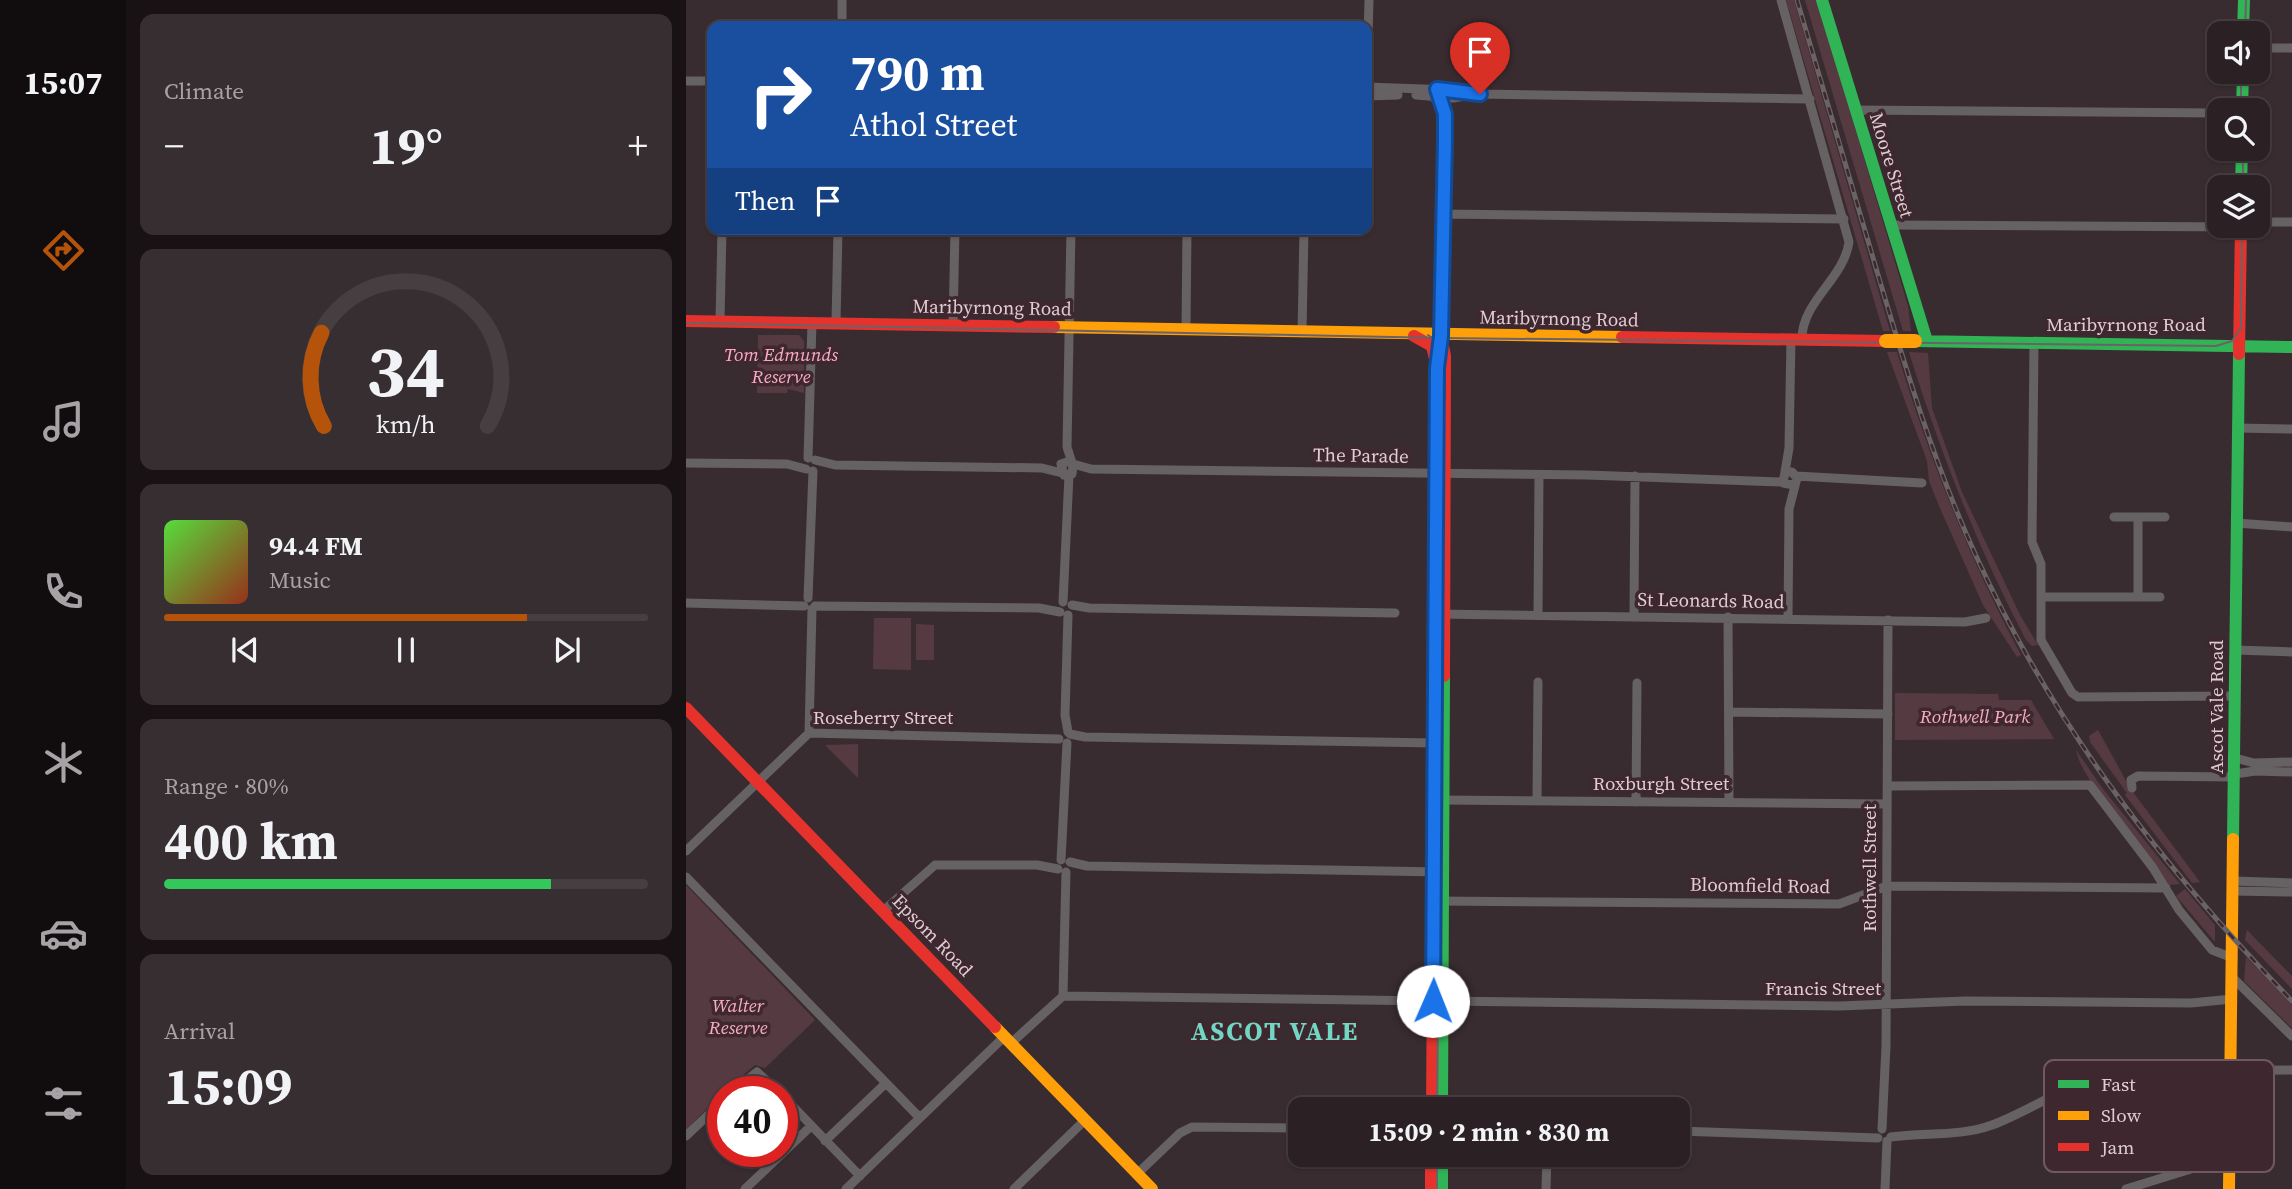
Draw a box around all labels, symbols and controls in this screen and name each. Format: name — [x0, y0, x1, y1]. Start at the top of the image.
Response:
map controls — [2207, 21, 2270, 238]
button: sound — [2207, 21, 2270, 84]
pin — [1450, 22, 1510, 94]
icon: arrive — [1461, 33, 1499, 71]
text: 790 m — [850, 39, 985, 106]
icon: right — [735, 49, 826, 140]
text: 15:07 — [24, 61, 102, 105]
text: Climate — [164, 75, 244, 107]
button: search — [2207, 98, 2270, 161]
text: Athol Street — [850, 103, 1017, 147]
street label: Moore Street — [1864, 109, 1921, 222]
text: 19° — [369, 110, 443, 181]
text: − — [164, 120, 184, 172]
text: + — [628, 120, 648, 172]
button: layers — [2207, 175, 2270, 238]
icon: arrive — [809, 182, 847, 220]
text: Then — [735, 183, 795, 219]
icon: directions — [39, 226, 88, 275]
street label: Maribyrnong Road — [912, 293, 1072, 321]
street label: Maribyrnong Road — [1479, 304, 1639, 332]
street label: Maribyrnong Road — [2046, 311, 2206, 337]
text: 34 — [367, 321, 445, 420]
park label: Tom Edmunds Reserve — [724, 341, 838, 389]
icon: music — [39, 397, 88, 446]
text: km/h — [376, 406, 436, 440]
street label: The Parade — [1313, 441, 1409, 469]
text: 94.4 FM — [269, 528, 363, 564]
text: Music — [269, 564, 331, 596]
icon: phone — [39, 567, 88, 616]
street label: St Leonards Road — [1637, 586, 1785, 614]
icon: previous — [226, 631, 264, 669]
icon: pause — [387, 631, 425, 669]
icon: next — [548, 631, 586, 669]
street label: Ascot Vale Road — [2203, 640, 2229, 774]
park label: Rothwell Park — [1919, 703, 2030, 729]
street label: Roseberry Street — [813, 704, 954, 730]
icon: climate — [39, 738, 88, 787]
text: Range · 80% — [164, 770, 289, 802]
street label: Roxburgh Street — [1593, 770, 1730, 796]
street label: Rothwell Street — [1856, 803, 1882, 932]
text: 400 km — [164, 805, 338, 876]
street label: Bloomfield Road — [1690, 871, 1831, 899]
street label: Epsom Road — [887, 888, 979, 982]
icon: car — [39, 909, 88, 958]
position arrow — [1396, 964, 1470, 1038]
street label: Francis Street — [1765, 975, 1882, 1001]
park label: Walter Reserve — [708, 992, 768, 1040]
district label: ASCOT VALE — [1191, 1013, 1359, 1049]
text: Arrival — [164, 1015, 235, 1047]
text: 15:09 — [164, 1050, 292, 1121]
legend — [2044, 1060, 2274, 1172]
text: Fast — [2101, 1071, 2136, 1097]
speed limit sign: 40 — [707, 1076, 798, 1167]
icon: filters — [39, 1079, 88, 1128]
text: Slow — [2101, 1102, 2142, 1128]
text: 15:09 · 2 min · 830 m — [1369, 1114, 1609, 1150]
text: Jam — [2100, 1134, 2134, 1160]

